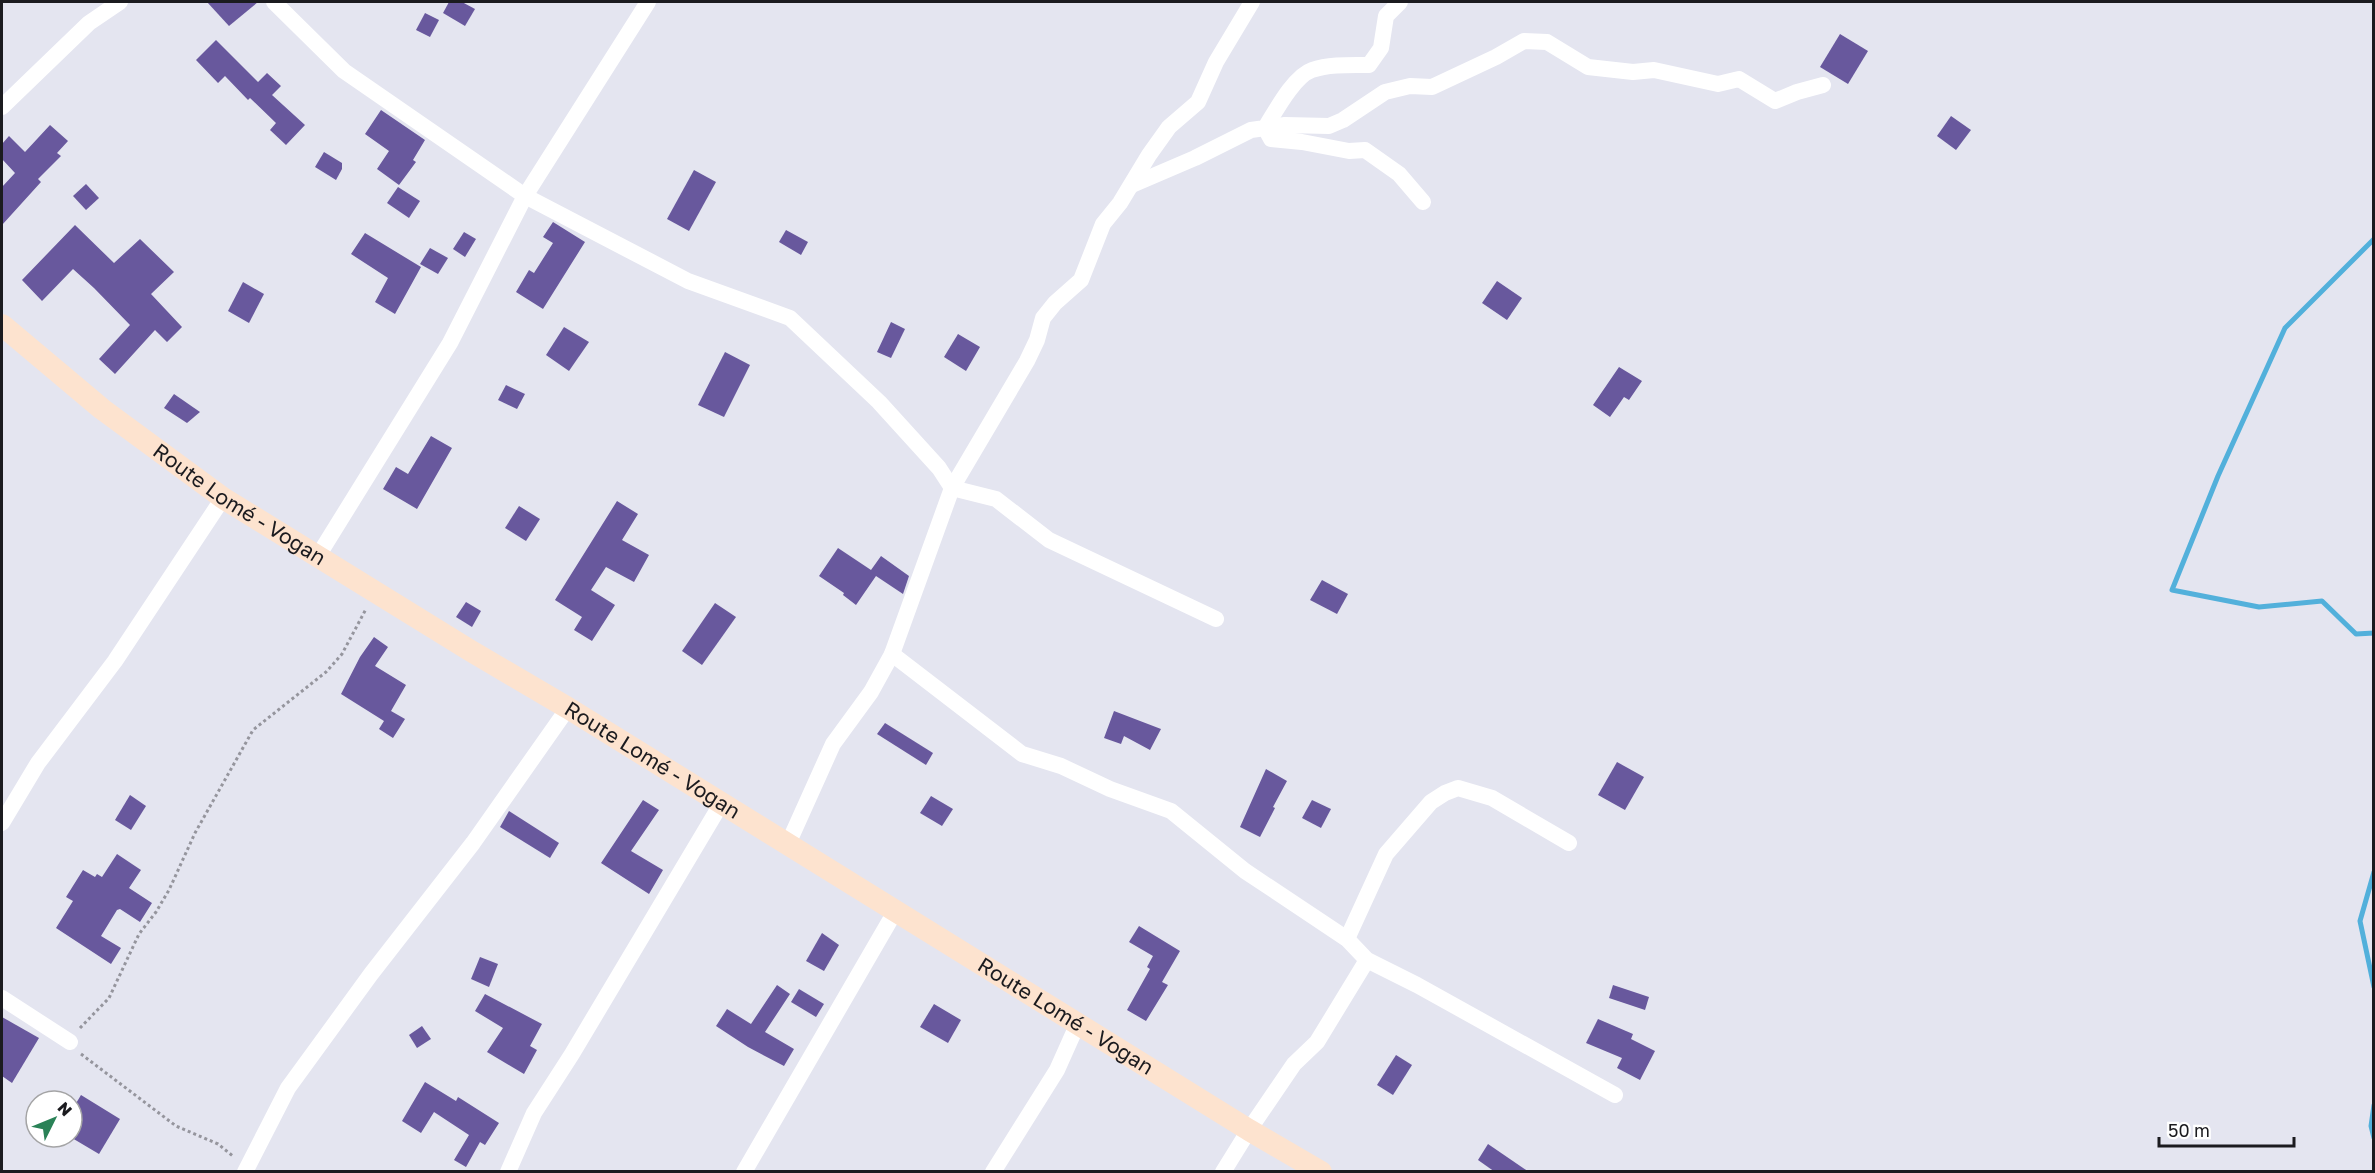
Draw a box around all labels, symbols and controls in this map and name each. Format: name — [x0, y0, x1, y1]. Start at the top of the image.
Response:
street label: Route Lomé - Vogan — [148, 437, 331, 570]
street label: Route Lomé - Vogan — [560, 695, 746, 824]
street label: Route Lomé - Vogan — [973, 951, 1159, 1080]
north arrow — [24, 1089, 84, 1149]
text: N — [54, 1097, 76, 1120]
scale bar — [2159, 1110, 2294, 1148]
text: 50 m — [2168, 1119, 2210, 1141]

